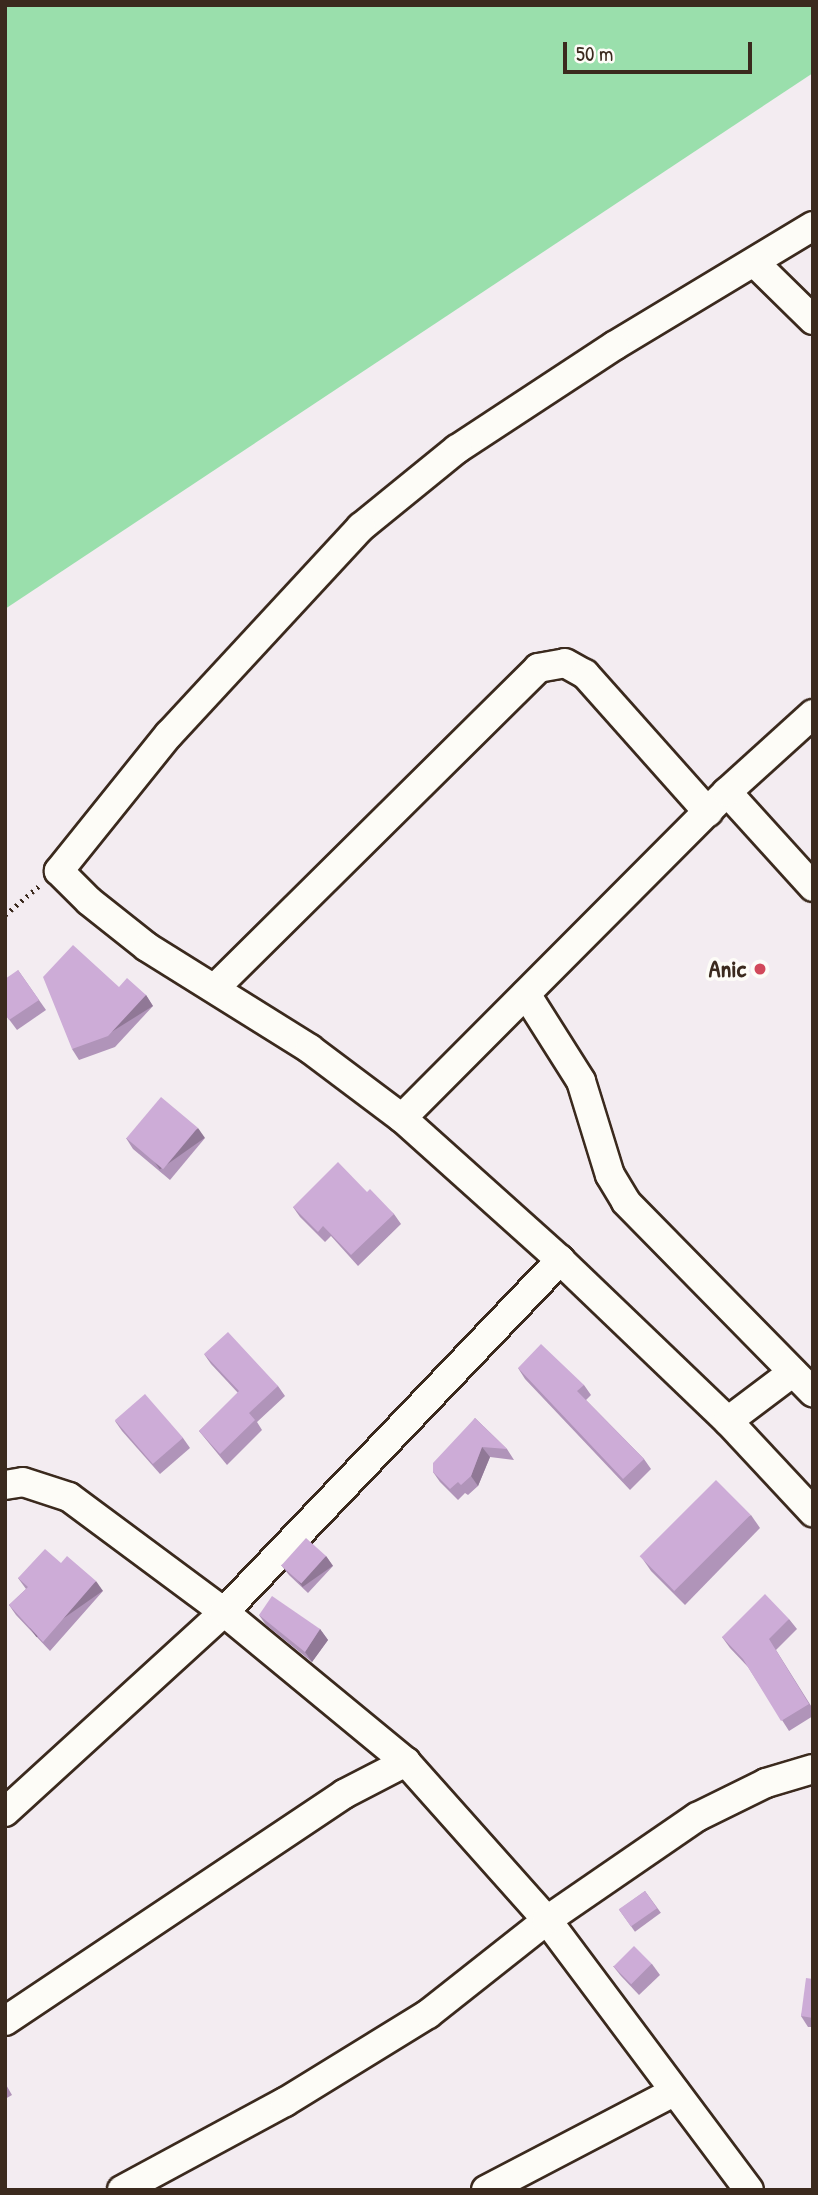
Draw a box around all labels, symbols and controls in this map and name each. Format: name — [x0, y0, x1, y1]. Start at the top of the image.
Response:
scale bar — [566, 28, 755, 72]
text: 50 m — [576, 39, 613, 68]
place label: Anic — [709, 955, 746, 983]
marker: Anic — [752, 961, 768, 977]

